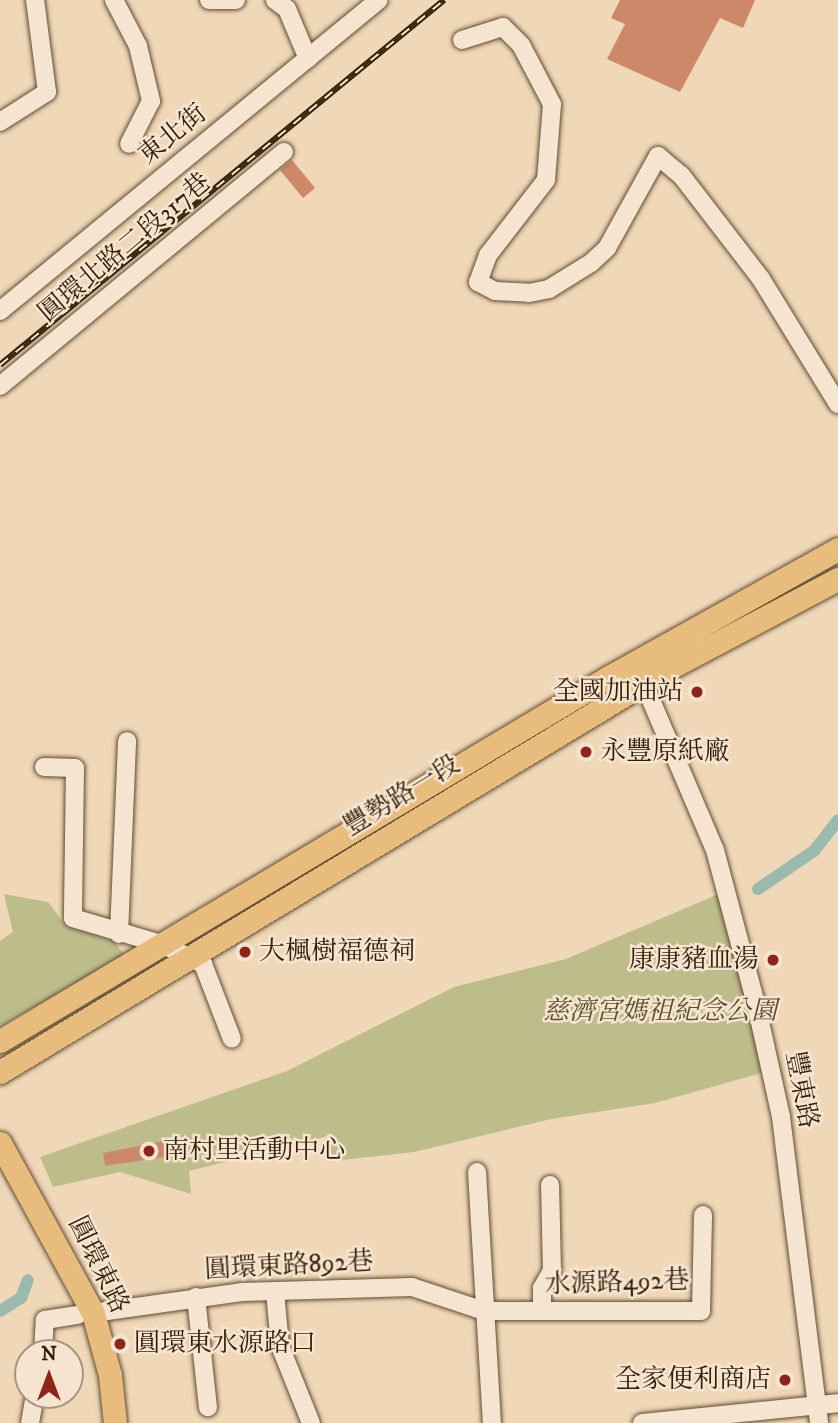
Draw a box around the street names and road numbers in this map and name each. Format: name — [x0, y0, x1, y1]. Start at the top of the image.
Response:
street label: 東北街 — [133, 98, 213, 172]
street label: 圓環北路二段317巷 — [33, 167, 217, 329]
street label: 豐勢路一段 — [338, 749, 466, 843]
street label: 豐東路 — [778, 1049, 824, 1131]
street label: 圓環東路 — [61, 1211, 135, 1319]
street label: 圓環東路892巷 — [204, 1246, 374, 1286]
street label: 水源路492巷 — [544, 1265, 690, 1301]

